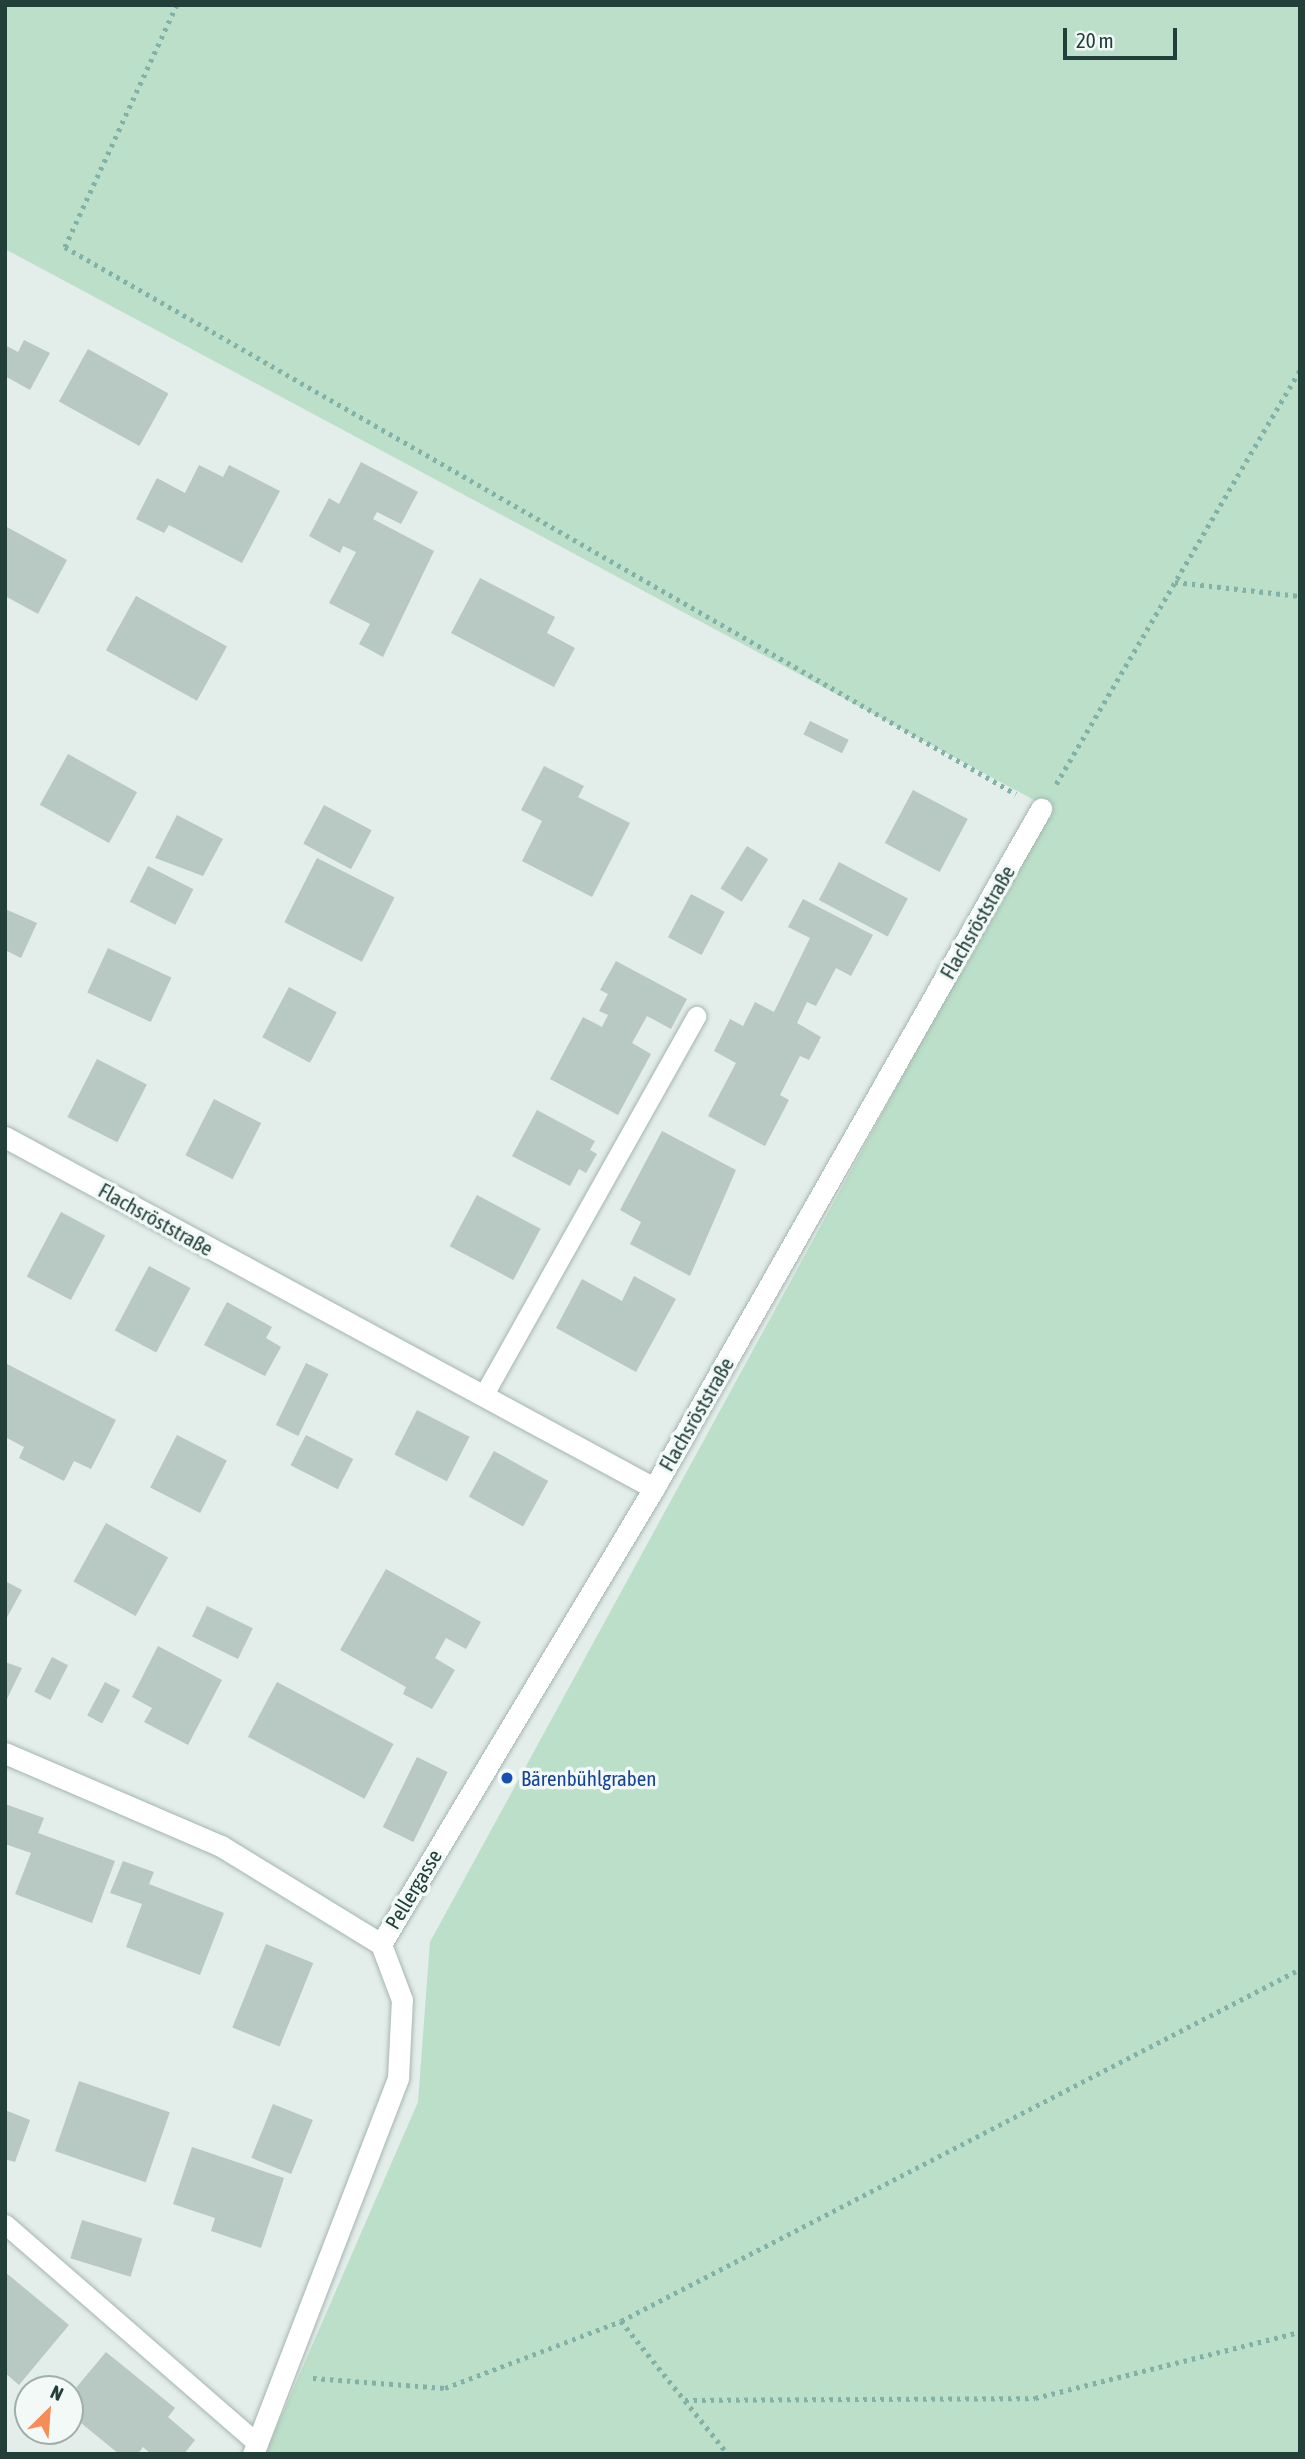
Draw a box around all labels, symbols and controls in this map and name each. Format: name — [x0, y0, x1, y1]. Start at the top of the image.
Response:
scale bar — [1067, 14, 1181, 58]
text: 20 m — [1076, 28, 1114, 52]
street label: Flachsröststraße — [934, 861, 1020, 983]
street label: Flachsröststraße — [94, 1177, 218, 1261]
street label: Flachsröststraße — [653, 1353, 739, 1475]
place label: Bärenbühlgraben — [521, 1765, 656, 1791]
marker: Bärenbühlgraben — [499, 1770, 515, 1786]
street label: Pellergasse — [379, 1845, 447, 1933]
north arrow — [14, 2375, 84, 2445]
text: N — [47, 2380, 67, 2405]

